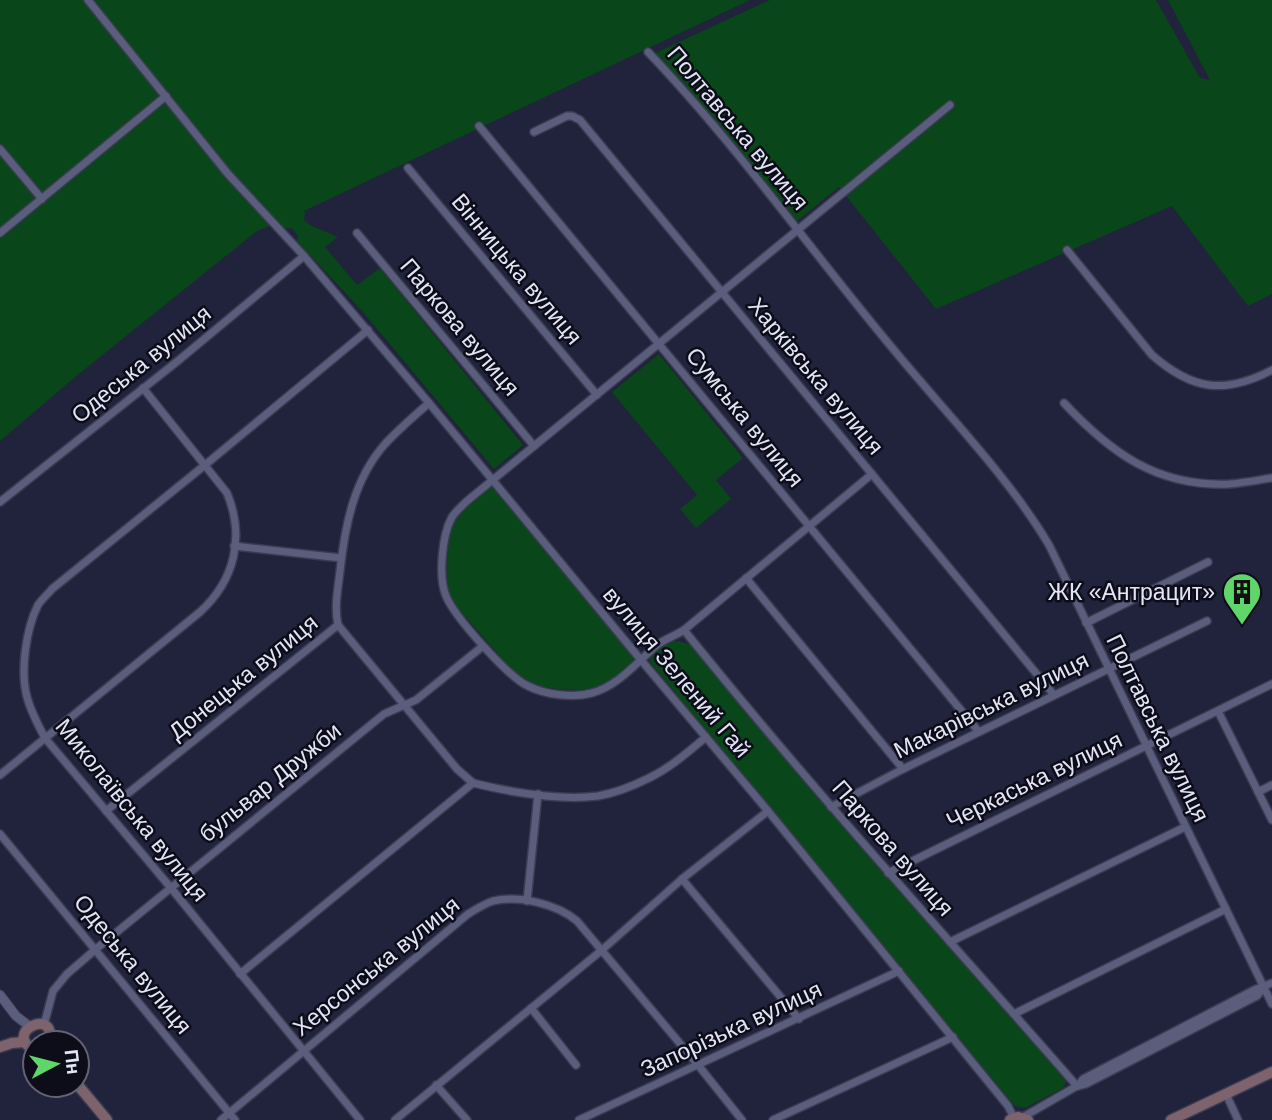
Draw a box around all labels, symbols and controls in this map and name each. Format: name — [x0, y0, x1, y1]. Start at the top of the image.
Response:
street label: Полтавська вулиця — [662, 41, 814, 215]
street label: Вінницька вулиця — [447, 189, 587, 349]
street label: Паркова вулиця — [395, 253, 525, 401]
street label: Харківська вулиця — [743, 293, 889, 459]
street label: Одеська вулиця — [66, 300, 216, 428]
street label: Сумська вулиця — [681, 342, 809, 492]
building icon: ЖК «Антрацит» — [1221, 571, 1263, 626]
place label: ЖК «Антрацит» — [1048, 579, 1215, 605]
street label: вулиця Зелений Гай — [598, 581, 756, 763]
street label: Донецька вулиця — [163, 609, 323, 745]
street label: Полтавська вулиця — [1101, 630, 1215, 826]
street label: Макарівська вулиця — [889, 647, 1093, 763]
street label: Миколаївська вулиця — [50, 714, 214, 906]
street label: бульвар Дружби — [194, 717, 346, 847]
street label: Черкаська вулиця — [942, 726, 1126, 834]
street label: Паркова вулиця — [827, 775, 959, 921]
street label: Одеська вулиця — [69, 889, 197, 1039]
street label: Херсонська вулиця — [288, 891, 464, 1041]
street label: Запорізька вулиця — [636, 976, 826, 1082]
north arrow — [21, 1029, 91, 1099]
text: Пн — [60, 1048, 84, 1076]

